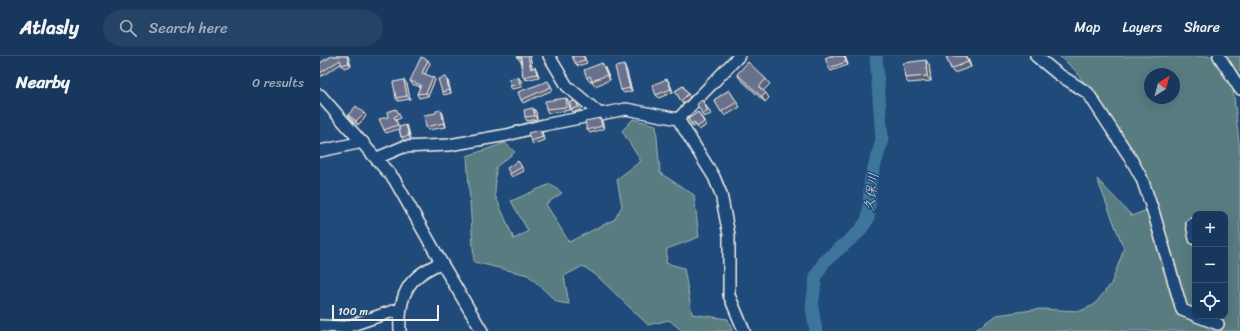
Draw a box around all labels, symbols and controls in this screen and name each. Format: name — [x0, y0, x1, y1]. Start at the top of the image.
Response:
search box — [103, 10, 383, 46]
text: Atlasly — [20, 11, 79, 44]
text: Search here — [149, 15, 228, 41]
text: Map — [1075, 15, 1100, 40]
text: Layers — [1122, 15, 1162, 40]
text: Share — [1184, 15, 1220, 40]
icon: search — [117, 17, 139, 39]
text: Nearby — [16, 67, 70, 97]
north arrow — [1144, 68, 1180, 104]
text: 0 results — [252, 71, 304, 94]
water label: 久保川 — [857, 171, 885, 213]
map controls — [1192, 211, 1228, 319]
button: + — [1192, 211, 1228, 247]
button: − — [1192, 247, 1228, 283]
button: locate — [1192, 283, 1228, 319]
text: 100 m — [338, 302, 368, 321]
scale bar — [332, 303, 439, 322]

